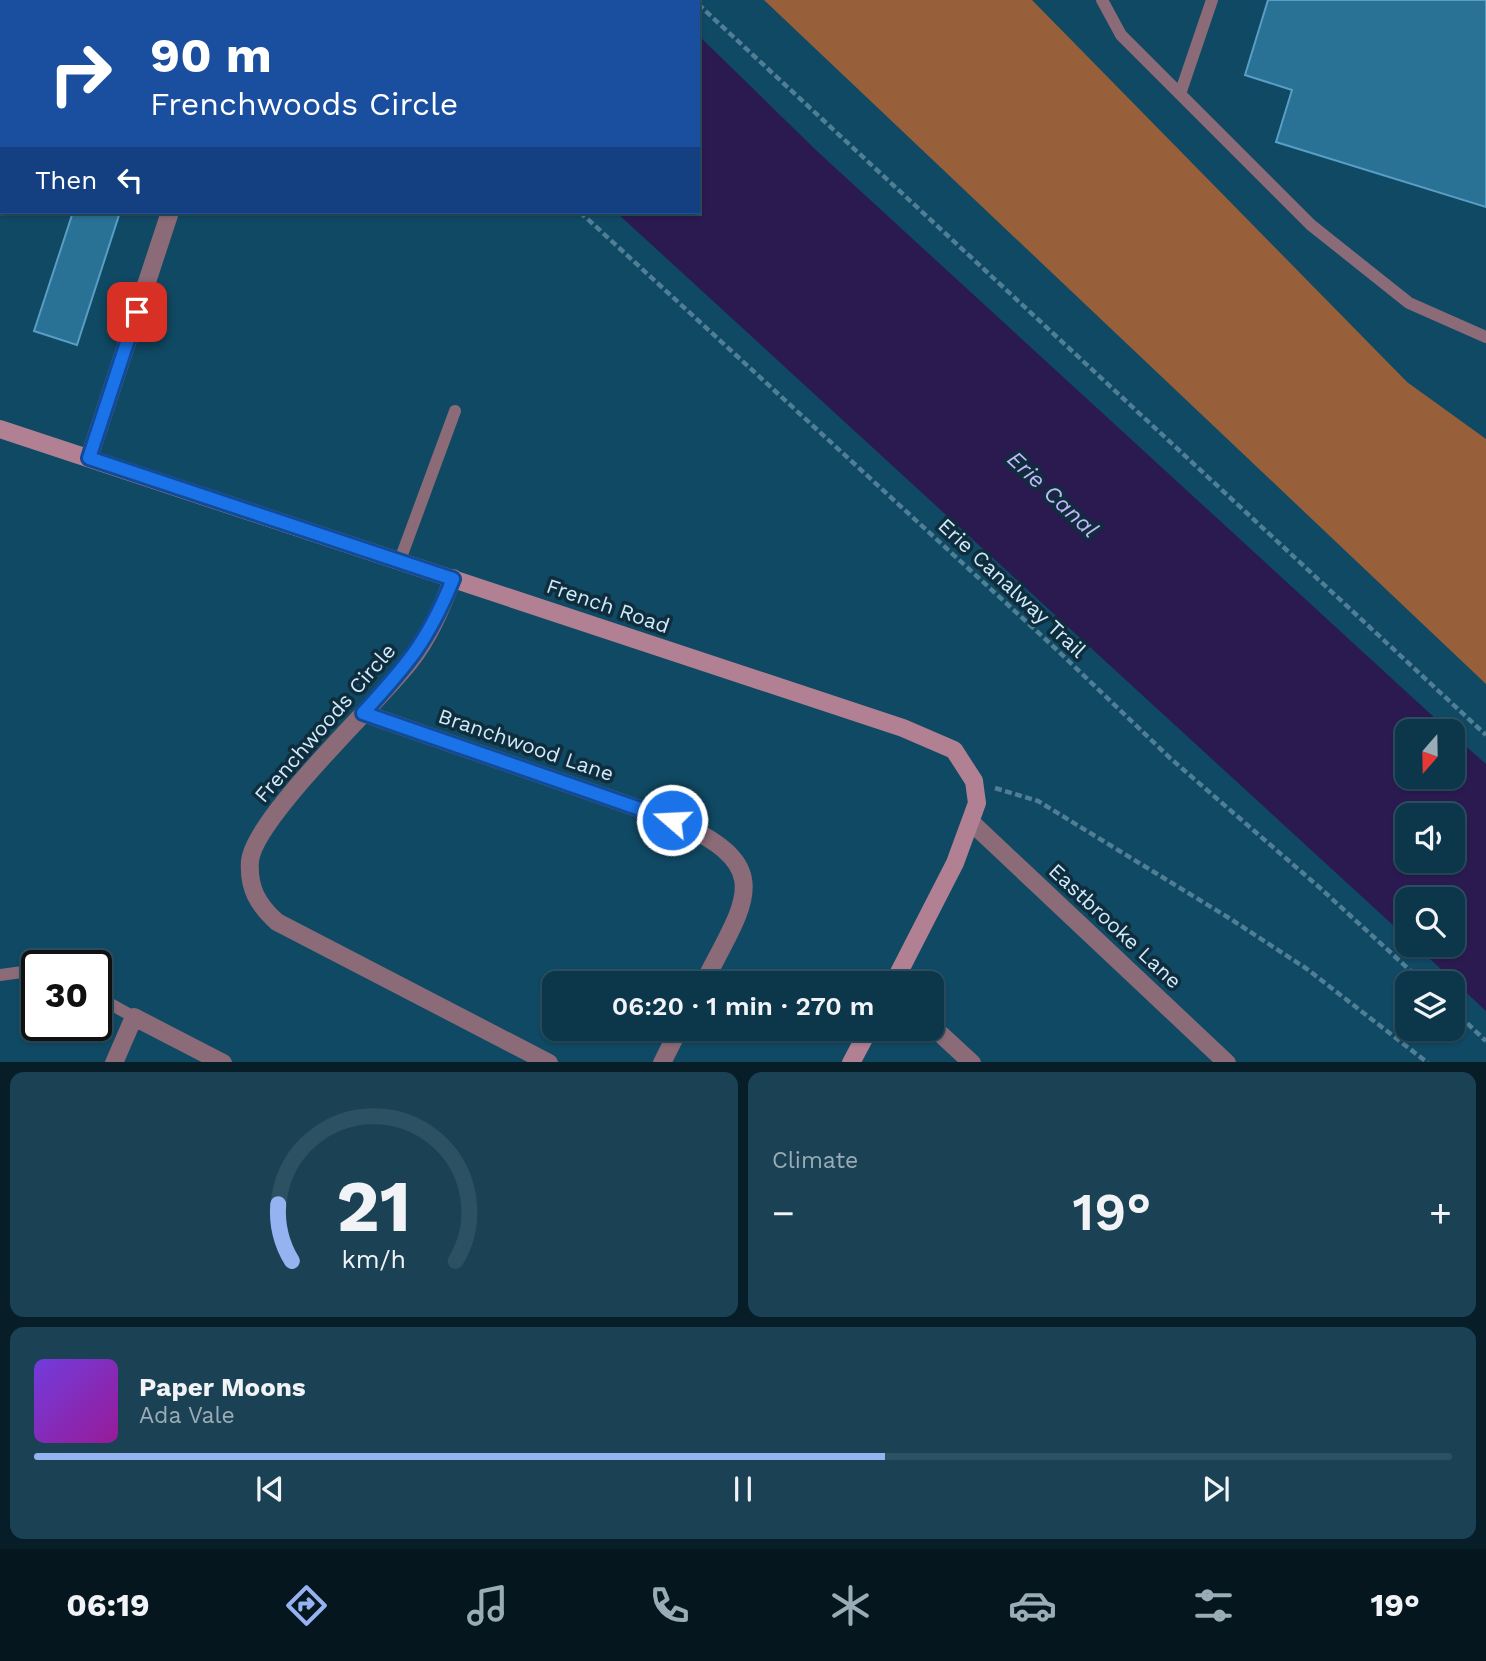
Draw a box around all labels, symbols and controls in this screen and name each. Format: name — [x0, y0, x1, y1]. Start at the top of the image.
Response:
text: 90 m — [150, 26, 272, 84]
icon: right — [35, 28, 126, 119]
text: Frenchwoods Circle — [150, 85, 458, 123]
icon: left — [111, 161, 149, 199]
text: Then — [35, 165, 97, 195]
pin — [107, 282, 167, 342]
icon: arrive — [118, 293, 156, 331]
water label: Erie Canal — [1002, 445, 1104, 543]
street label: Erie Canalway Trail — [933, 513, 1092, 663]
street label: French Road — [543, 573, 673, 638]
street label: Frenchwoods Circle — [249, 638, 400, 807]
street label: Branchwood Lane — [435, 703, 617, 786]
north arrow — [1395, 719, 1465, 789]
map controls — [1395, 719, 1465, 1041]
position arrow — [635, 783, 709, 857]
button: sound — [1395, 803, 1465, 873]
street label: Eastbrooke Lane — [1044, 858, 1187, 993]
button: search — [1395, 887, 1465, 957]
speed limit sign: 30 — [21, 950, 112, 1041]
button: layers — [1395, 971, 1465, 1041]
text: 06:20 · 1 min · 270 m — [612, 991, 874, 1021]
text: Climate — [772, 1147, 858, 1174]
text: 21 — [337, 1163, 411, 1249]
text: 19° — [1073, 1182, 1151, 1243]
text: − — [772, 1191, 795, 1235]
text: + — [1429, 1191, 1452, 1235]
text: km/h — [342, 1244, 406, 1273]
text: Paper Moons — [139, 1372, 306, 1402]
text: Ada Vale — [139, 1402, 235, 1429]
icon: previous — [251, 1470, 289, 1508]
icon: pause — [724, 1470, 762, 1508]
icon: next — [1197, 1470, 1235, 1508]
icon: directions — [282, 1581, 331, 1630]
icon: music — [463, 1581, 512, 1630]
icon: phone — [645, 1581, 694, 1630]
icon: climate — [826, 1581, 875, 1630]
icon: car — [1008, 1581, 1057, 1630]
icon: filters — [1189, 1581, 1238, 1630]
text: 06:19 — [66, 1586, 150, 1624]
text: 19° — [1370, 1586, 1420, 1624]

